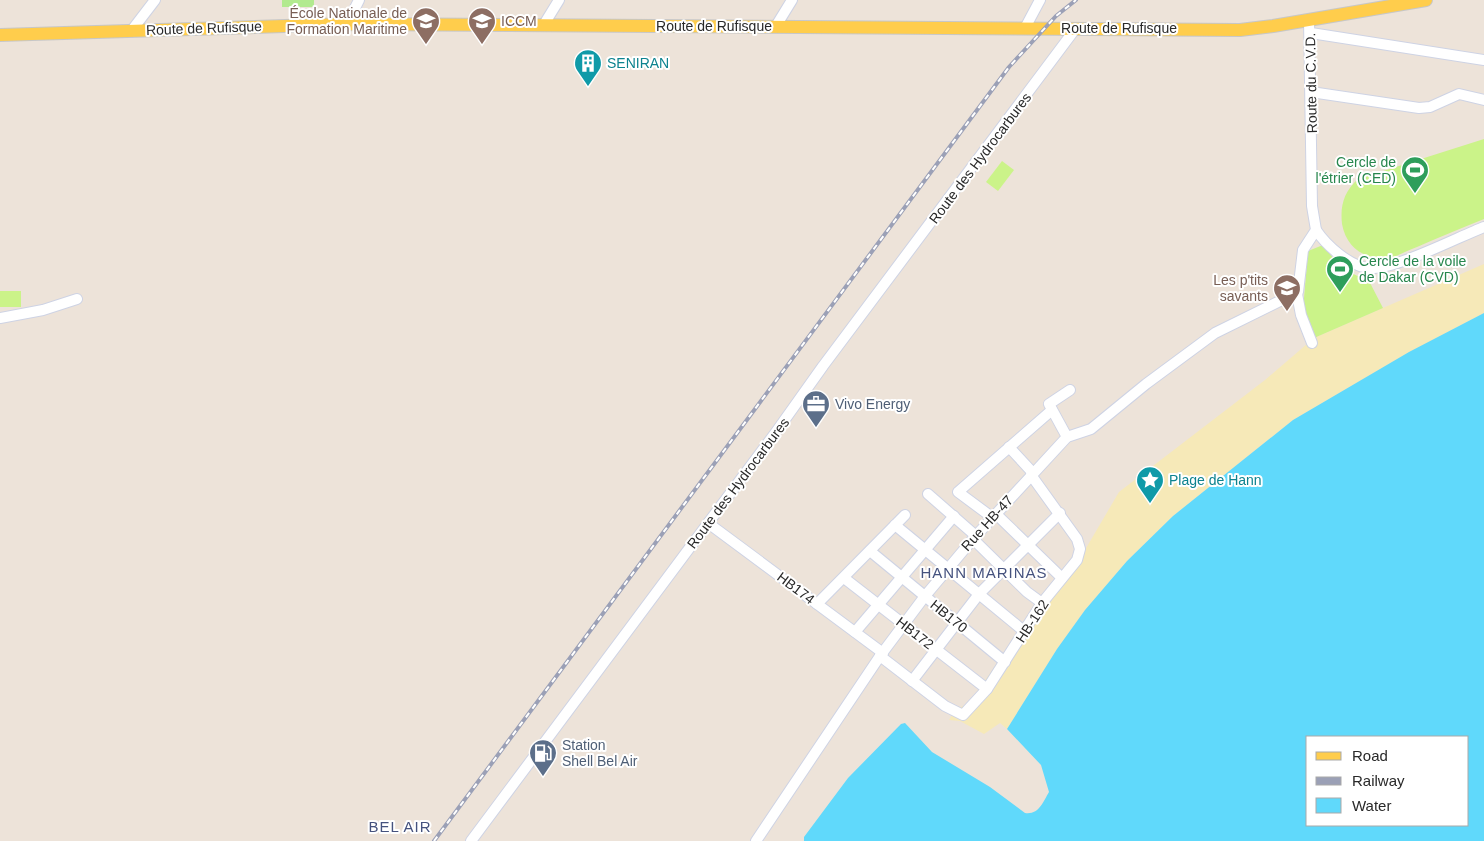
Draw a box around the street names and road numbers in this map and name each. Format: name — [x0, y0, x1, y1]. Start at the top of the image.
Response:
street label: Route de Rufisque — [146, 18, 262, 38]
street label: Route de Rufisque — [656, 18, 772, 34]
street label: Route de Rufisque — [1061, 20, 1177, 36]
street label: Route du C.V.D. — [1302, 33, 1320, 133]
street label: Route des Hydrocarbures — [926, 89, 1034, 227]
street label: Route des Hydrocarbures — [684, 414, 792, 552]
street label: Rue HB-47 — [958, 492, 1016, 554]
street label: HB174 — [774, 569, 818, 607]
street label: HB170 — [927, 596, 971, 636]
street label: HB-162 — [1012, 597, 1052, 645]
street label: HB172 — [893, 614, 937, 653]

